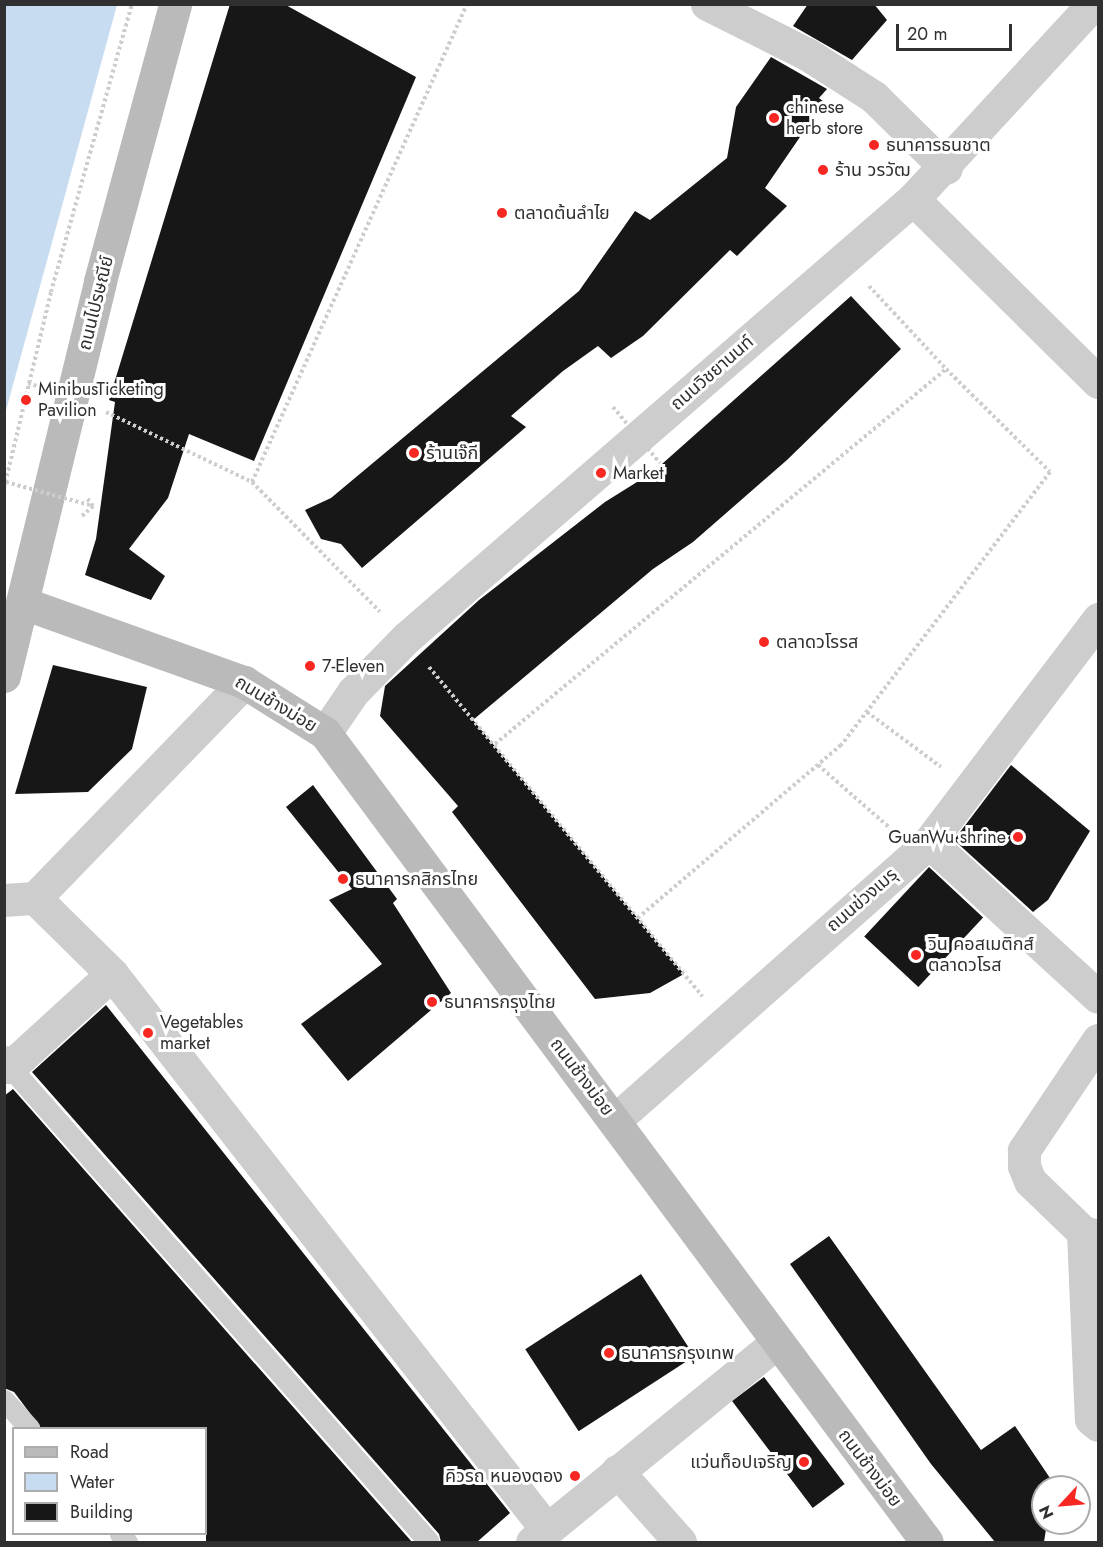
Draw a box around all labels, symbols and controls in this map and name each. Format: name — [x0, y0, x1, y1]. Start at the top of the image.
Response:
scale bar — [899, 12, 1014, 50]
text: 20 m — [907, 21, 947, 47]
place label: chinese herb store — [786, 97, 863, 140]
marker: chinese herb store — [767, 111, 781, 125]
place label: ธนาคารธนชาต — [886, 134, 991, 156]
marker: ธนาคารธนชาต — [867, 138, 881, 152]
place label: ร้าน วรวัฒ — [835, 159, 910, 181]
marker: ร้าน วรวัฒ — [816, 163, 830, 177]
place label: ตลาดต้นลำไย — [514, 202, 610, 224]
marker: ตลาดต้นลำไย — [495, 206, 509, 220]
street label: ถนนไปรษณีย์ — [74, 254, 118, 352]
street label: ถนนวิชยานนท์ — [666, 331, 758, 415]
place label: MinibusTicketing Pavilion — [38, 379, 164, 422]
marker: MinibusTicketing Pavilion — [19, 393, 33, 407]
place label: ร้านเจ๊กี — [426, 442, 478, 464]
marker: ร้านเจ๊กี — [407, 446, 421, 460]
place label: Market — [613, 462, 664, 484]
marker: Market — [594, 466, 608, 480]
place label: ตลาดวโรรส — [776, 631, 858, 653]
marker: ตลาดวโรรส — [757, 635, 771, 649]
place label: 7-Eleven — [322, 655, 385, 677]
marker: 7-Eleven — [303, 659, 317, 673]
street label: ถนนช้างม่อย — [231, 671, 321, 737]
place label: GuanWu shrine — [888, 826, 1006, 848]
marker: GuanWu shrine — [1011, 830, 1025, 844]
street label: ถนนข่วงเมรุ — [822, 864, 902, 936]
place label: ธนาคารกสิกรไทย — [355, 868, 478, 890]
marker: ธนาคารกสิกรไทย — [336, 872, 350, 886]
place label: วิน คอสเมติกส์ ตลาดวโรส — [928, 934, 1034, 976]
marker: วิน คอสเมติกส์ ตลาดวโรส — [909, 948, 923, 962]
place label: ธนาคารกรุงไทย — [444, 991, 556, 1013]
marker: ธนาคารกรุงไทย — [425, 995, 439, 1009]
place label: Vegetables market — [160, 1012, 243, 1054]
marker: Vegetables market — [141, 1026, 155, 1040]
street label: ถนนช้างม่อย — [546, 1034, 618, 1120]
place label: ธนาคารกรุงเทพ — [621, 1342, 734, 1364]
marker: ธนาคารกรุงเทพ — [602, 1346, 616, 1360]
street label: ถนนช้างม่อย — [834, 1425, 906, 1511]
legend — [12, 1427, 207, 1535]
text: Road — [70, 1439, 109, 1465]
place label: แว่นท็อปเจริญ — [690, 1451, 792, 1473]
marker: แว่นท็อปเจริญ — [797, 1455, 811, 1469]
place label: คิวรถ หนองตอง — [445, 1465, 563, 1487]
text: Water — [70, 1469, 114, 1495]
marker: คิวรถ หนองตอง — [568, 1469, 582, 1483]
north arrow — [1031, 1475, 1091, 1535]
text: Building — [70, 1499, 133, 1525]
text: N — [1033, 1501, 1059, 1523]

